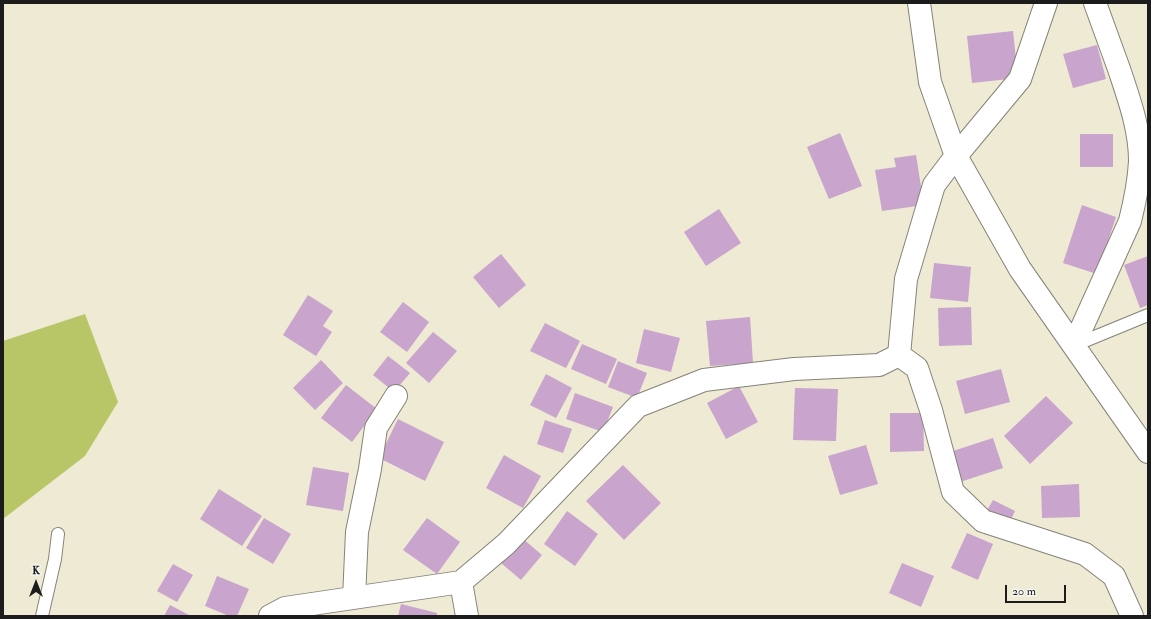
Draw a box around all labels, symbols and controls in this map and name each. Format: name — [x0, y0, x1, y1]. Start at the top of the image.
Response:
north arrow — [16, 563, 56, 603]
text: K — [32, 564, 40, 577]
scale bar — [1007, 577, 1068, 603]
text: 20 m — [1012, 584, 1036, 599]

